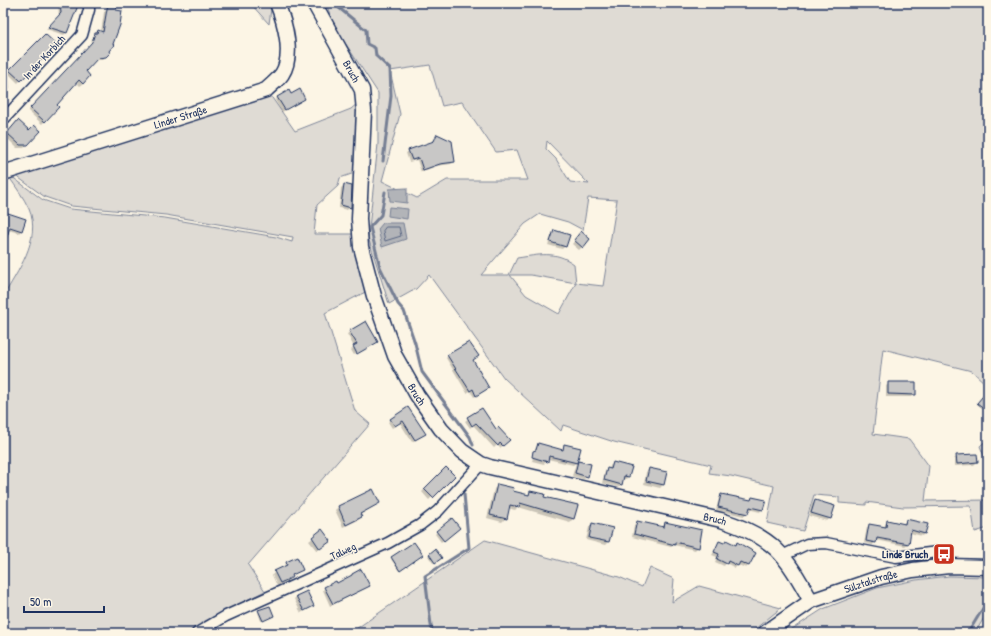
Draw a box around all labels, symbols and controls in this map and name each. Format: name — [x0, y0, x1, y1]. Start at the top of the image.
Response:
street label: In der Korbich — [20, 32, 68, 82]
street label: Bruch — [340, 58, 364, 85]
street label: Linder Straße — [152, 102, 209, 132]
street label: Bruch — [405, 381, 429, 408]
street label: Bruch — [702, 509, 729, 528]
street label: Talweg — [328, 539, 358, 563]
bus stop icon: Linde Bruch — [931, 541, 957, 567]
place label: Linde Bruch — [882, 547, 928, 561]
street label: Sülztalstraße — [842, 567, 899, 596]
scale bar — [24, 588, 104, 614]
text: 50 m — [30, 593, 51, 610]

